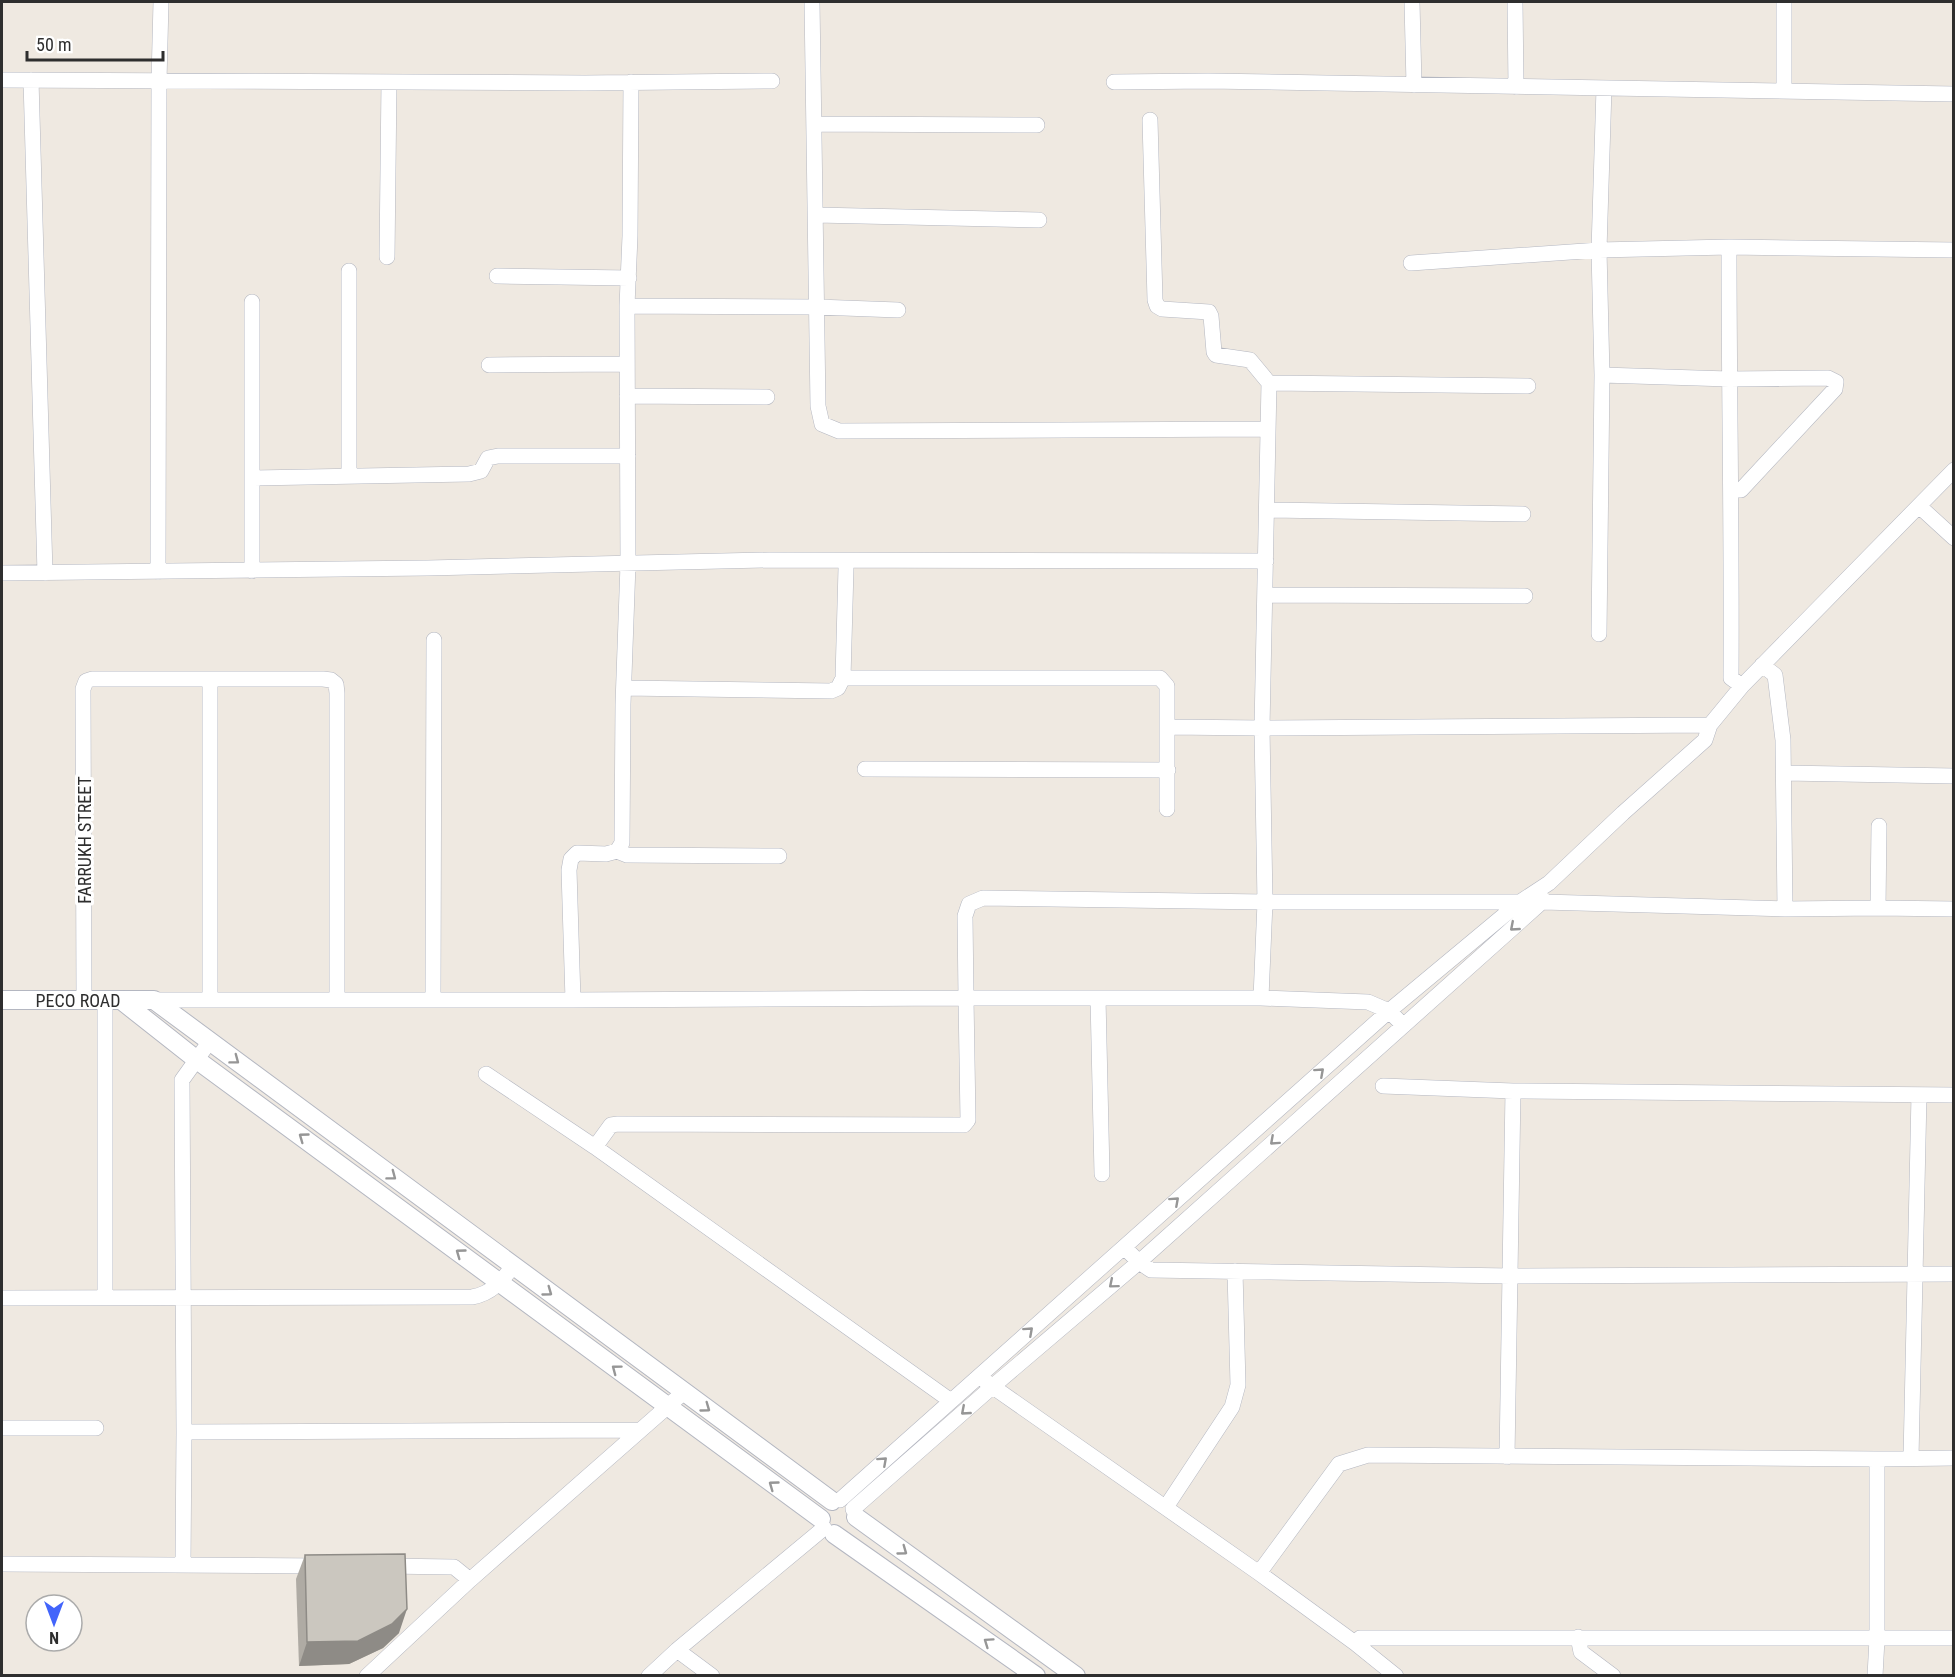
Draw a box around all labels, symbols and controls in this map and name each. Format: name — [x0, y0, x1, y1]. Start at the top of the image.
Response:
scale bar — [27, 24, 164, 62]
text: 50 m — [36, 34, 71, 55]
street label: FARRUKH STREET — [74, 776, 95, 904]
one-way arrow — [1510, 920, 1521, 931]
street label: PECO ROAD — [36, 990, 121, 1011]
one-way arrow — [229, 1053, 240, 1064]
one-way arrow — [1313, 1068, 1324, 1079]
one-way arrow — [298, 1134, 309, 1145]
one-way arrow — [1271, 1134, 1281, 1145]
one-way arrow — [385, 1169, 396, 1180]
one-way arrow — [1168, 1197, 1179, 1208]
one-way arrow — [455, 1250, 466, 1261]
one-way arrow — [1109, 1277, 1120, 1288]
one-way arrow — [542, 1285, 553, 1296]
one-way arrow — [1022, 1327, 1033, 1338]
one-way arrow — [612, 1366, 623, 1377]
one-way arrow — [699, 1400, 710, 1411]
one-way arrow — [961, 1404, 972, 1415]
one-way arrow — [877, 1457, 887, 1468]
one-way arrow — [769, 1481, 780, 1492]
one-way arrow — [896, 1544, 907, 1555]
north arrow — [24, 1593, 84, 1653]
text: N — [49, 1628, 59, 1647]
one-way arrow — [984, 1638, 995, 1649]

